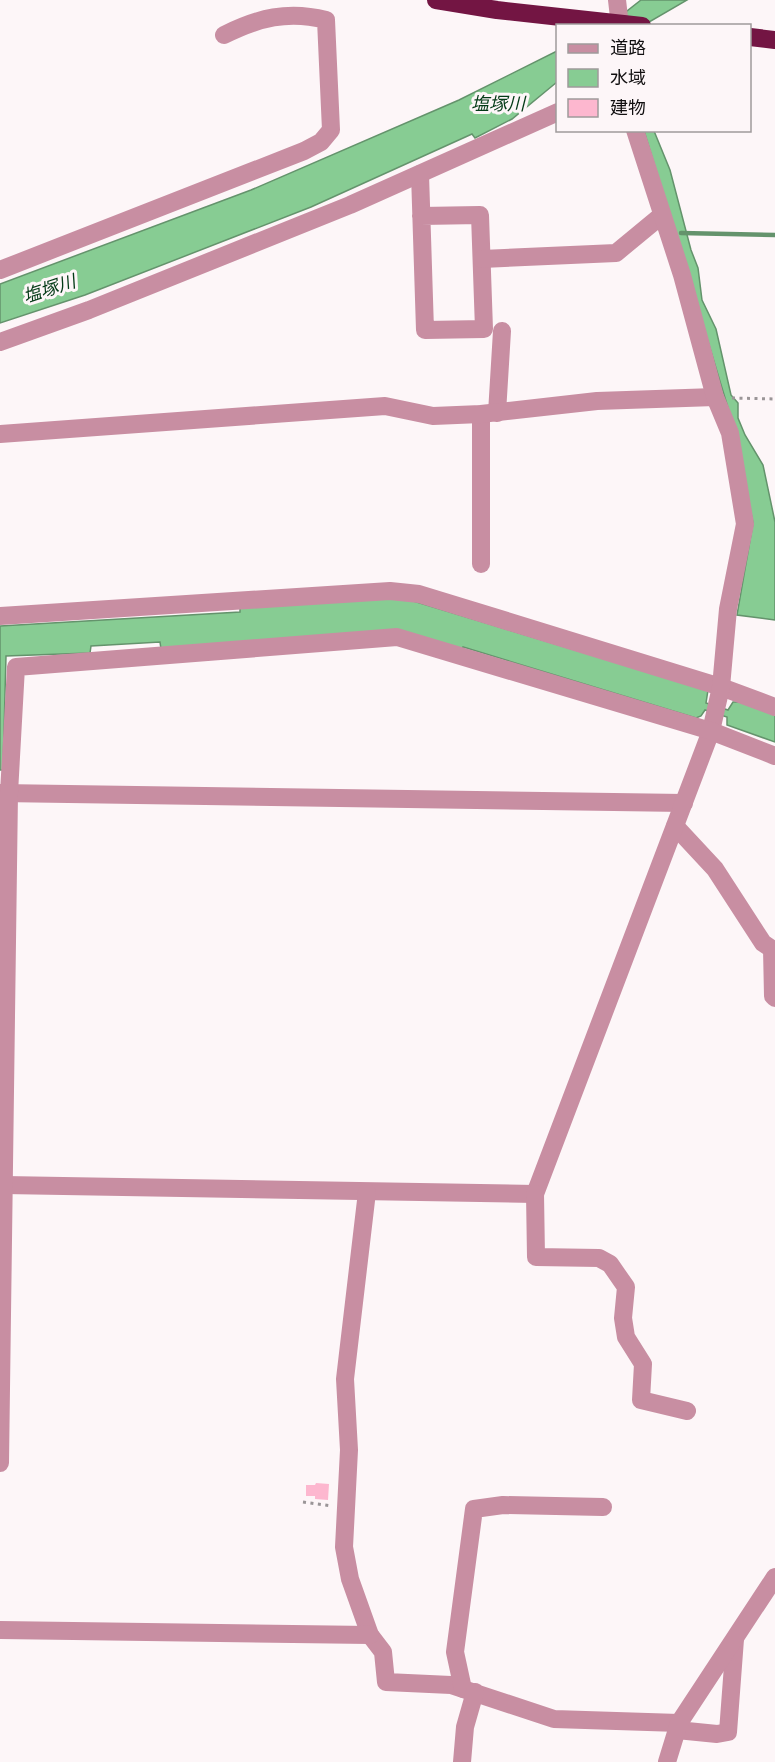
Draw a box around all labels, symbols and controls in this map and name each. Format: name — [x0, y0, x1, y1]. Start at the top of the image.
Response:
legend — [556, 24, 751, 132]
text: 道路 — [610, 36, 646, 58]
text: 水域 — [610, 66, 646, 88]
water label: 塩塚川 — [471, 92, 527, 114]
text: 建物 — [610, 96, 646, 118]
water label: 塩塚川 — [20, 269, 80, 307]

